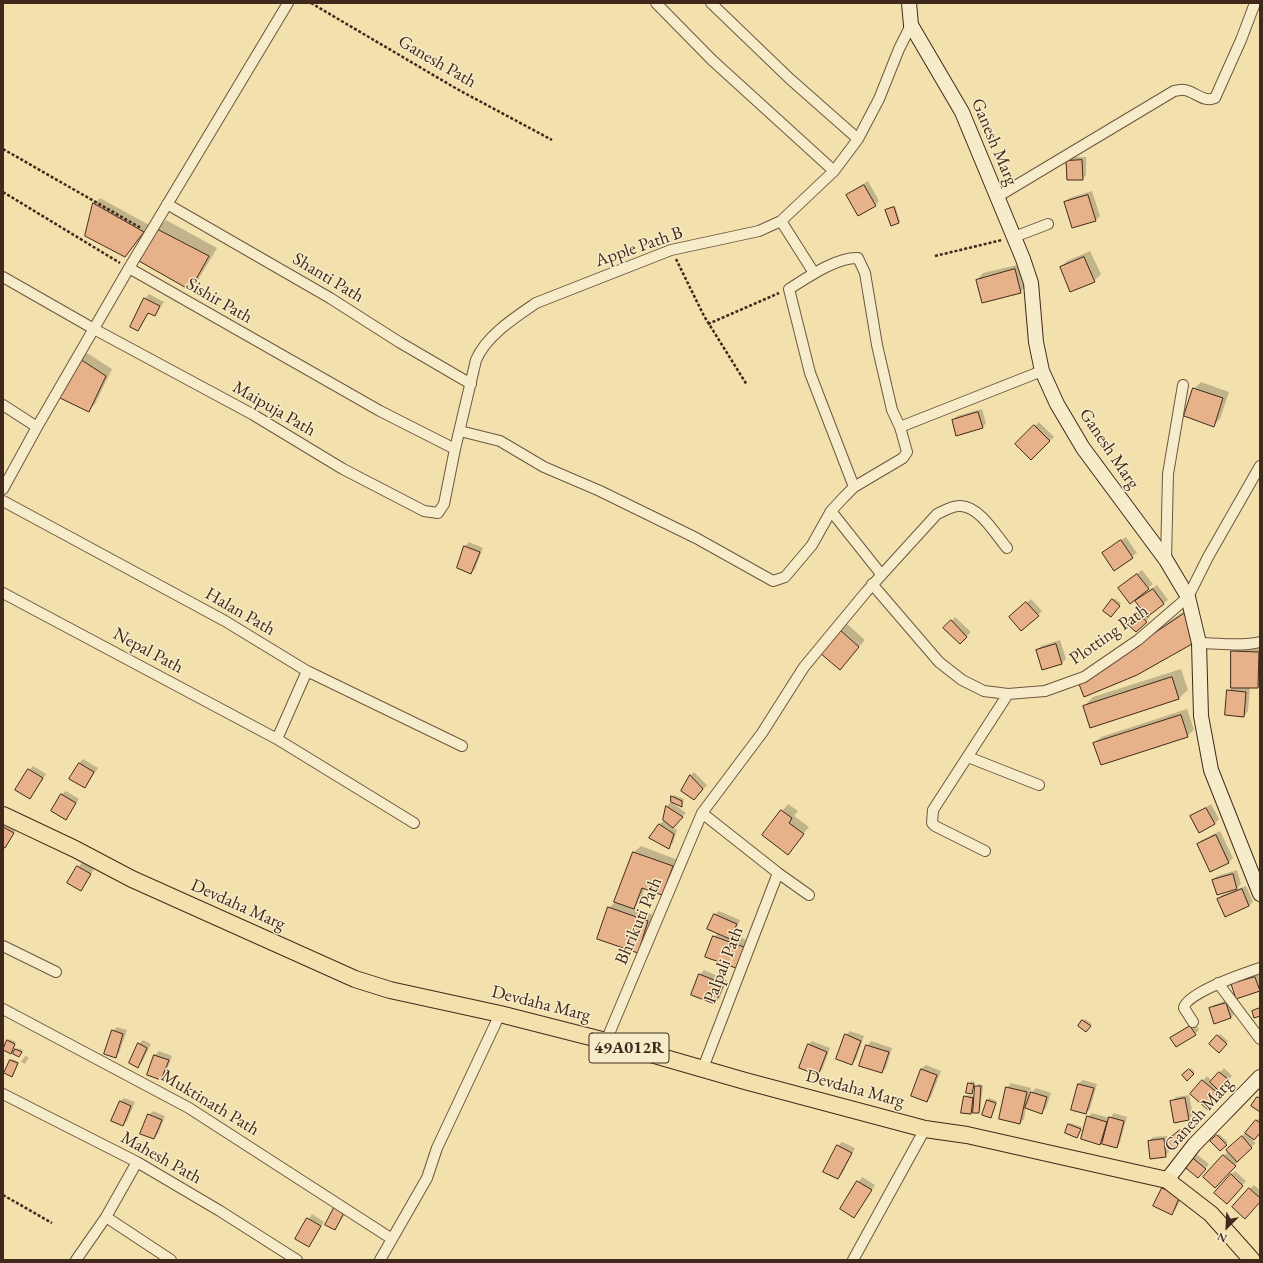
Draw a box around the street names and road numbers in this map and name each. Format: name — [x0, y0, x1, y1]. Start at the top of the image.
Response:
street label: Ganesh Path — [394, 31, 480, 93]
street label: Ganesh Marg — [966, 95, 1022, 189]
street label: Apple Path B — [592, 222, 686, 272]
street label: Shanti Path — [289, 248, 367, 308]
street label: Sishir Path — [182, 273, 256, 329]
street label: Maipuja Path — [229, 377, 319, 441]
street label: Ganesh Marg — [1074, 405, 1144, 493]
street label: Halan Path — [201, 583, 279, 641]
street label: Plotting Path — [1066, 600, 1152, 670]
street label: Nepal Path — [109, 624, 187, 678]
street label: Bhrikuti Path — [611, 874, 667, 968]
street label: Devdaha Marg — [187, 875, 289, 935]
street label: Palpali Path — [700, 924, 748, 1006]
street label: Devdaha Marg — [489, 981, 593, 1027]
road number: 49A012R — [589, 1033, 669, 1063]
street label: Muktinath Path — [157, 1065, 263, 1141]
street label: Devdaha Marg — [803, 1065, 907, 1113]
street label: Ganesh Marg — [1160, 1073, 1238, 1157]
street label: Mahesh Path — [117, 1127, 205, 1189]

